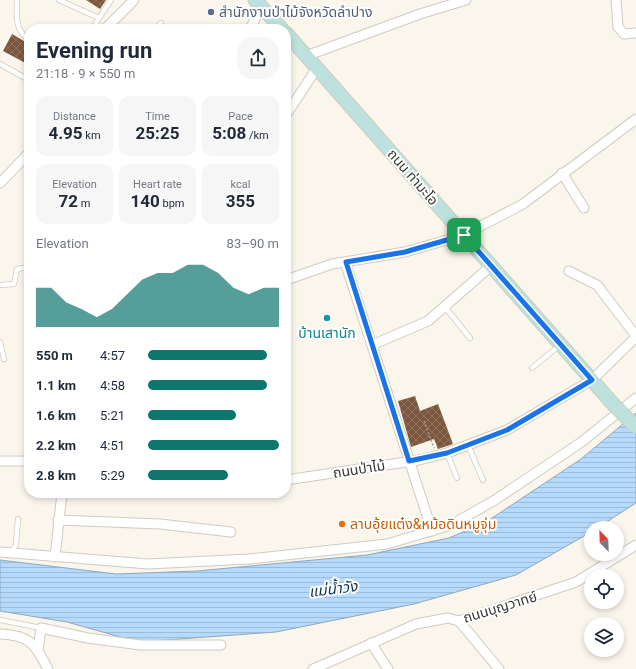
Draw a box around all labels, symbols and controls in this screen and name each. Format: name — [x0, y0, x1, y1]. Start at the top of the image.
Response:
place label: สำนักงานป่าไม้จังหวัดลำปาง — [219, 4, 373, 20]
marker: สำนักงานป่าไม้จังหวัดลำปาง — [206, 7, 216, 17]
button: share — [237, 37, 279, 79]
text: Evening run — [36, 38, 152, 63]
text: 21:18 · 9 × 550 m — [36, 66, 135, 81]
text: Distance — [53, 110, 96, 123]
text: Time — [145, 110, 170, 123]
text: Pace — [228, 110, 253, 123]
text: 4.95 — [48, 123, 83, 143]
text: 25:25 — [136, 123, 179, 143]
text: 5:08 — [212, 123, 246, 143]
text: km — [83, 129, 101, 142]
text: /km — [246, 129, 269, 142]
street label: ถนน ท่ามะโอ — [384, 146, 442, 208]
text: Elevation — [52, 178, 97, 191]
text: Heart rate — [133, 178, 182, 191]
text: kcal — [231, 178, 250, 191]
text: 72 — [59, 191, 78, 211]
text: 140 — [131, 191, 160, 211]
text: 355 — [226, 191, 255, 211]
text: m — [78, 197, 90, 210]
text: bpm — [160, 197, 185, 210]
pin — [447, 218, 481, 252]
icon: arrive — [453, 224, 475, 246]
text: Elevation — [36, 236, 89, 251]
text: 83–90 m — [227, 236, 279, 251]
marker: บ้านเสานัก — [322, 313, 332, 323]
place label: บ้านเสานัก — [298, 325, 356, 341]
text: 550 m — [36, 348, 73, 363]
text: 4:57 — [100, 348, 125, 363]
text: 1.1 km — [36, 378, 76, 393]
text: 4:58 — [100, 378, 125, 393]
text: 1.6 km — [36, 408, 76, 423]
text: 5:21 — [100, 408, 125, 423]
text: 2.2 km — [36, 438, 76, 453]
text: 4:51 — [100, 438, 125, 453]
street label: ถนนป่าไม้ — [332, 457, 386, 481]
text: 2.8 km — [36, 468, 76, 483]
text: 5:29 — [100, 468, 125, 483]
place label: ลาบอุ้ยแต๋ง&หม้อดินหมูจุ่ม — [350, 516, 496, 533]
marker: ลาบอุ้ยแต๋ง&หม้อดินหมูจุ่ม — [337, 519, 347, 529]
north arrow — [584, 521, 624, 561]
map controls — [584, 521, 624, 657]
button: locate — [584, 569, 624, 609]
water label: แม่น้ำวัง — [308, 575, 359, 601]
street label: ถนนบุญวาทย์ — [461, 588, 539, 627]
button: layers — [584, 617, 624, 657]

